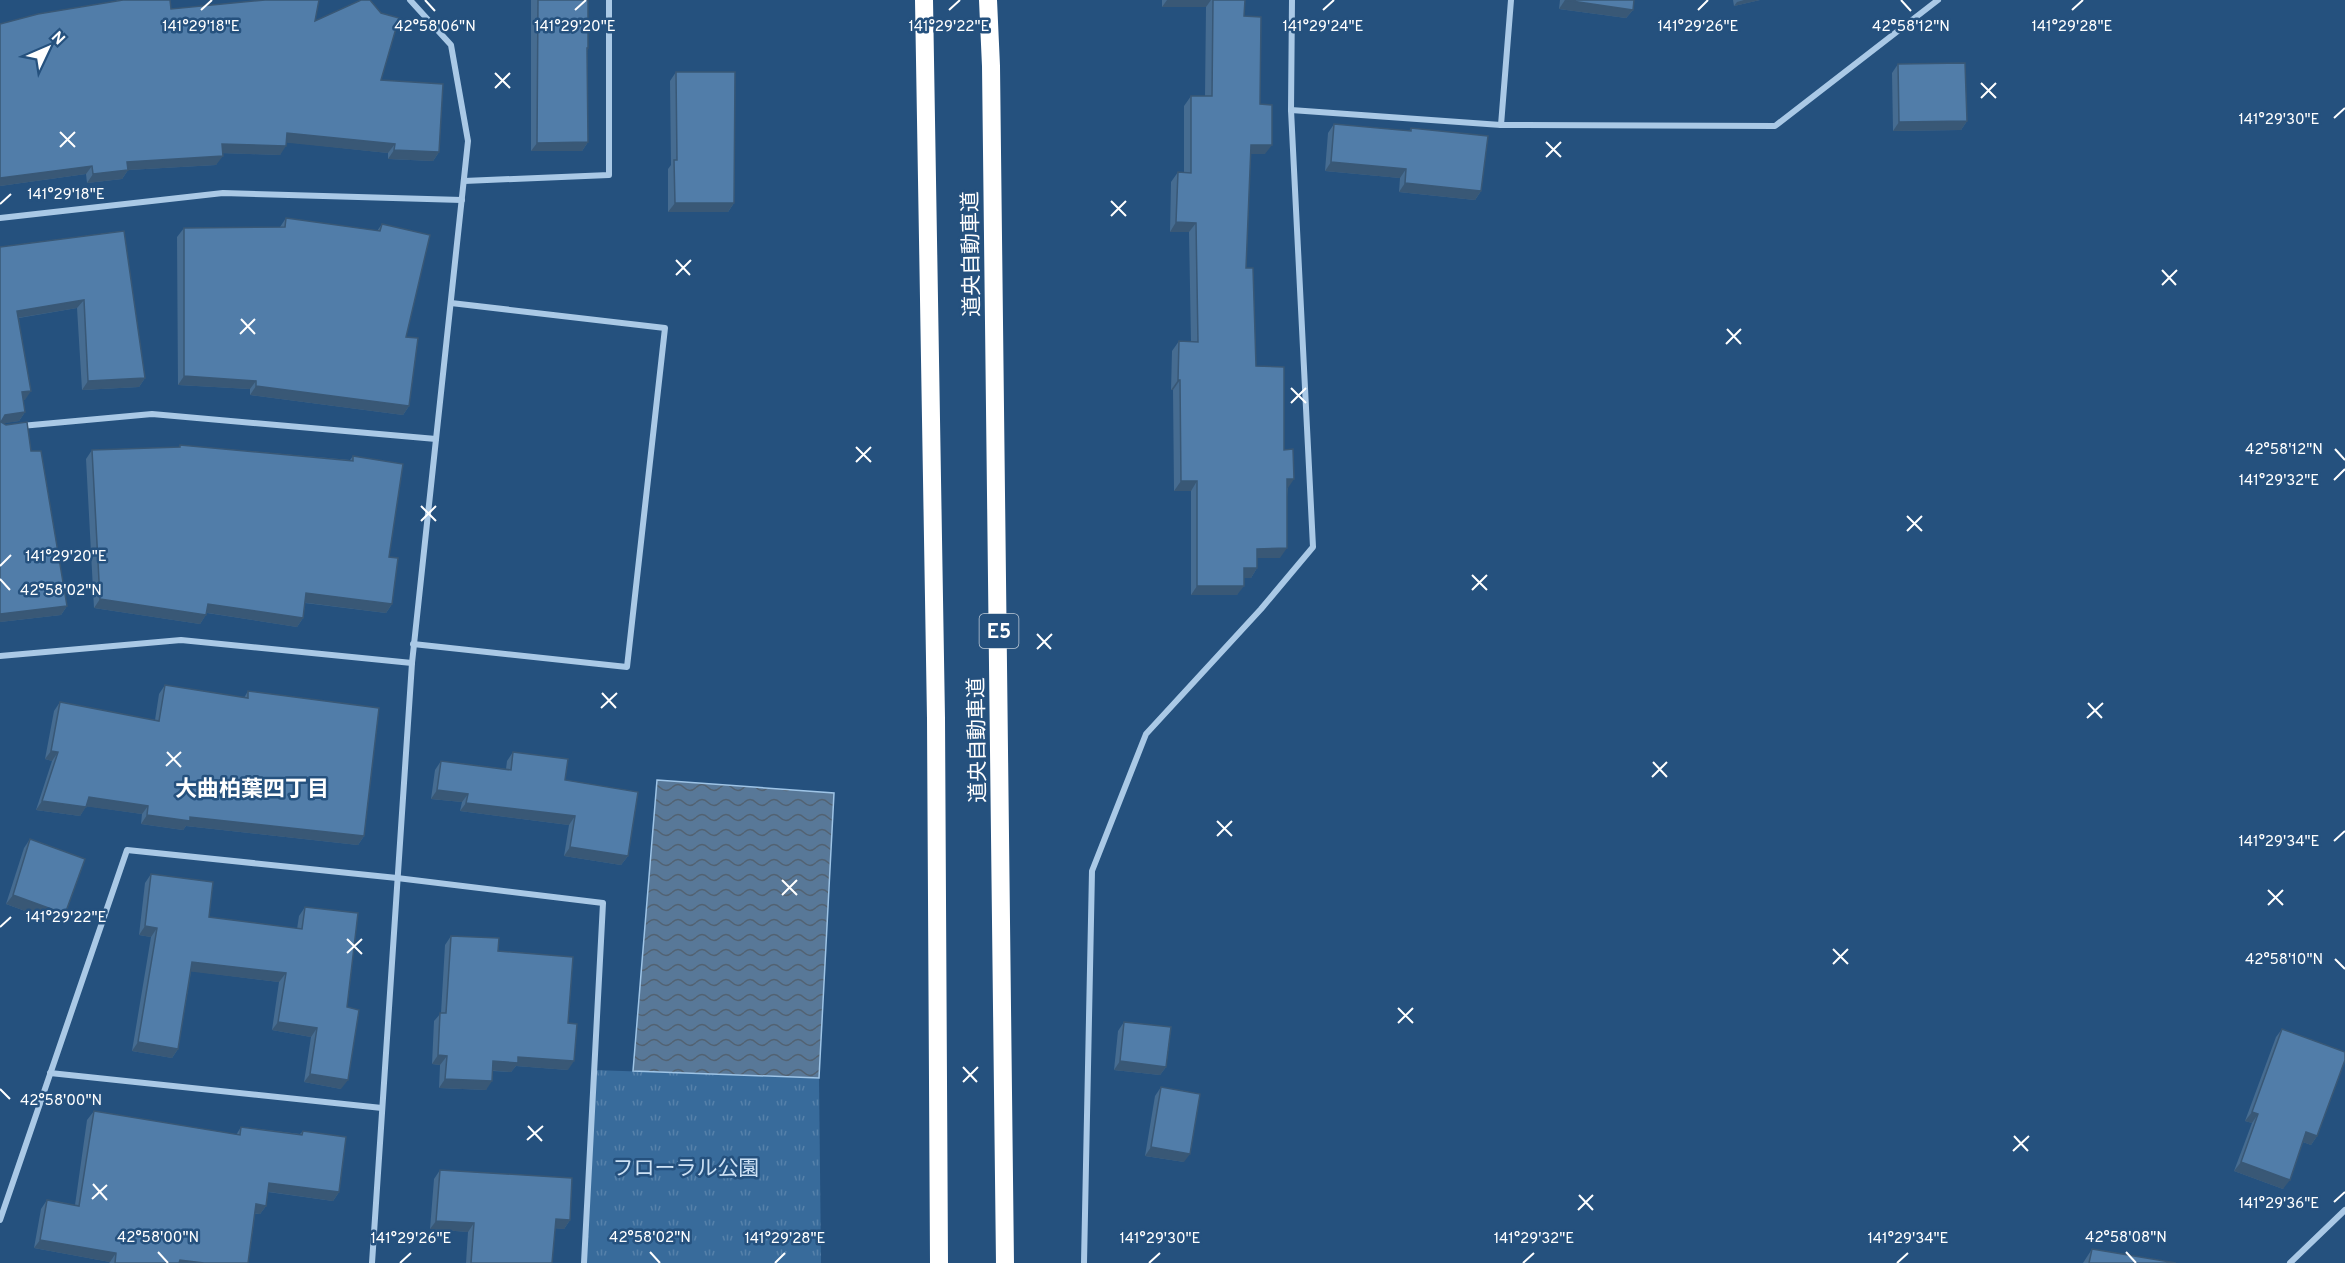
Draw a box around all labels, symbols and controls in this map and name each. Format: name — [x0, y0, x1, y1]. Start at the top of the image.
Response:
north arrow — [18, 18, 78, 78]
text: 141°29'18"E — [162, 18, 240, 37]
text: 42°58'06"N — [394, 18, 476, 37]
text: 141°29'20"E — [534, 18, 616, 37]
text: 141°29'22"E — [908, 18, 990, 37]
text: 141°29'24"E — [1282, 18, 1364, 37]
text: 141°29'26"E — [1658, 18, 1738, 37]
text: 42°58'12"N — [1872, 18, 1950, 37]
text: 141°29'28"E — [2031, 18, 2113, 37]
text: N — [46, 28, 69, 50]
text: 141°29'30"E — [2238, 111, 2320, 130]
text: 141°29'18"E — [27, 186, 105, 205]
street label: 道央自動車道 — [958, 191, 987, 317]
text: 42°58'12"N — [2245, 441, 2323, 460]
text: 141°29'32"E — [2239, 472, 2319, 491]
text: 141°29'20"E — [25, 548, 107, 567]
text: 42°58'02"N — [20, 582, 102, 601]
road number: E5 — [980, 614, 1018, 648]
street label: 道央自動車道 — [964, 677, 993, 803]
district label: 大曲柏葉四丁目 — [175, 777, 329, 804]
text: 141°29'34"E — [2238, 833, 2320, 852]
text: 141°29'22"E — [25, 909, 107, 928]
text: 42°58'10"N — [2245, 951, 2323, 970]
text: 42°58'00"N — [20, 1092, 102, 1111]
park label: フローラル公園 — [613, 1156, 760, 1183]
text: 141°29'36"E — [2239, 1195, 2319, 1214]
text: 42°58'00"N — [117, 1229, 199, 1248]
text: 42°58'02"N — [609, 1229, 691, 1248]
text: 42°58'08"N — [2085, 1229, 2167, 1248]
text: 141°29'26"E — [371, 1230, 451, 1249]
text: 141°29'28"E — [744, 1230, 826, 1249]
text: 141°29'30"E — [1119, 1230, 1201, 1249]
text: 141°29'32"E — [1494, 1230, 1574, 1249]
text: 141°29'34"E — [1867, 1230, 1949, 1249]

